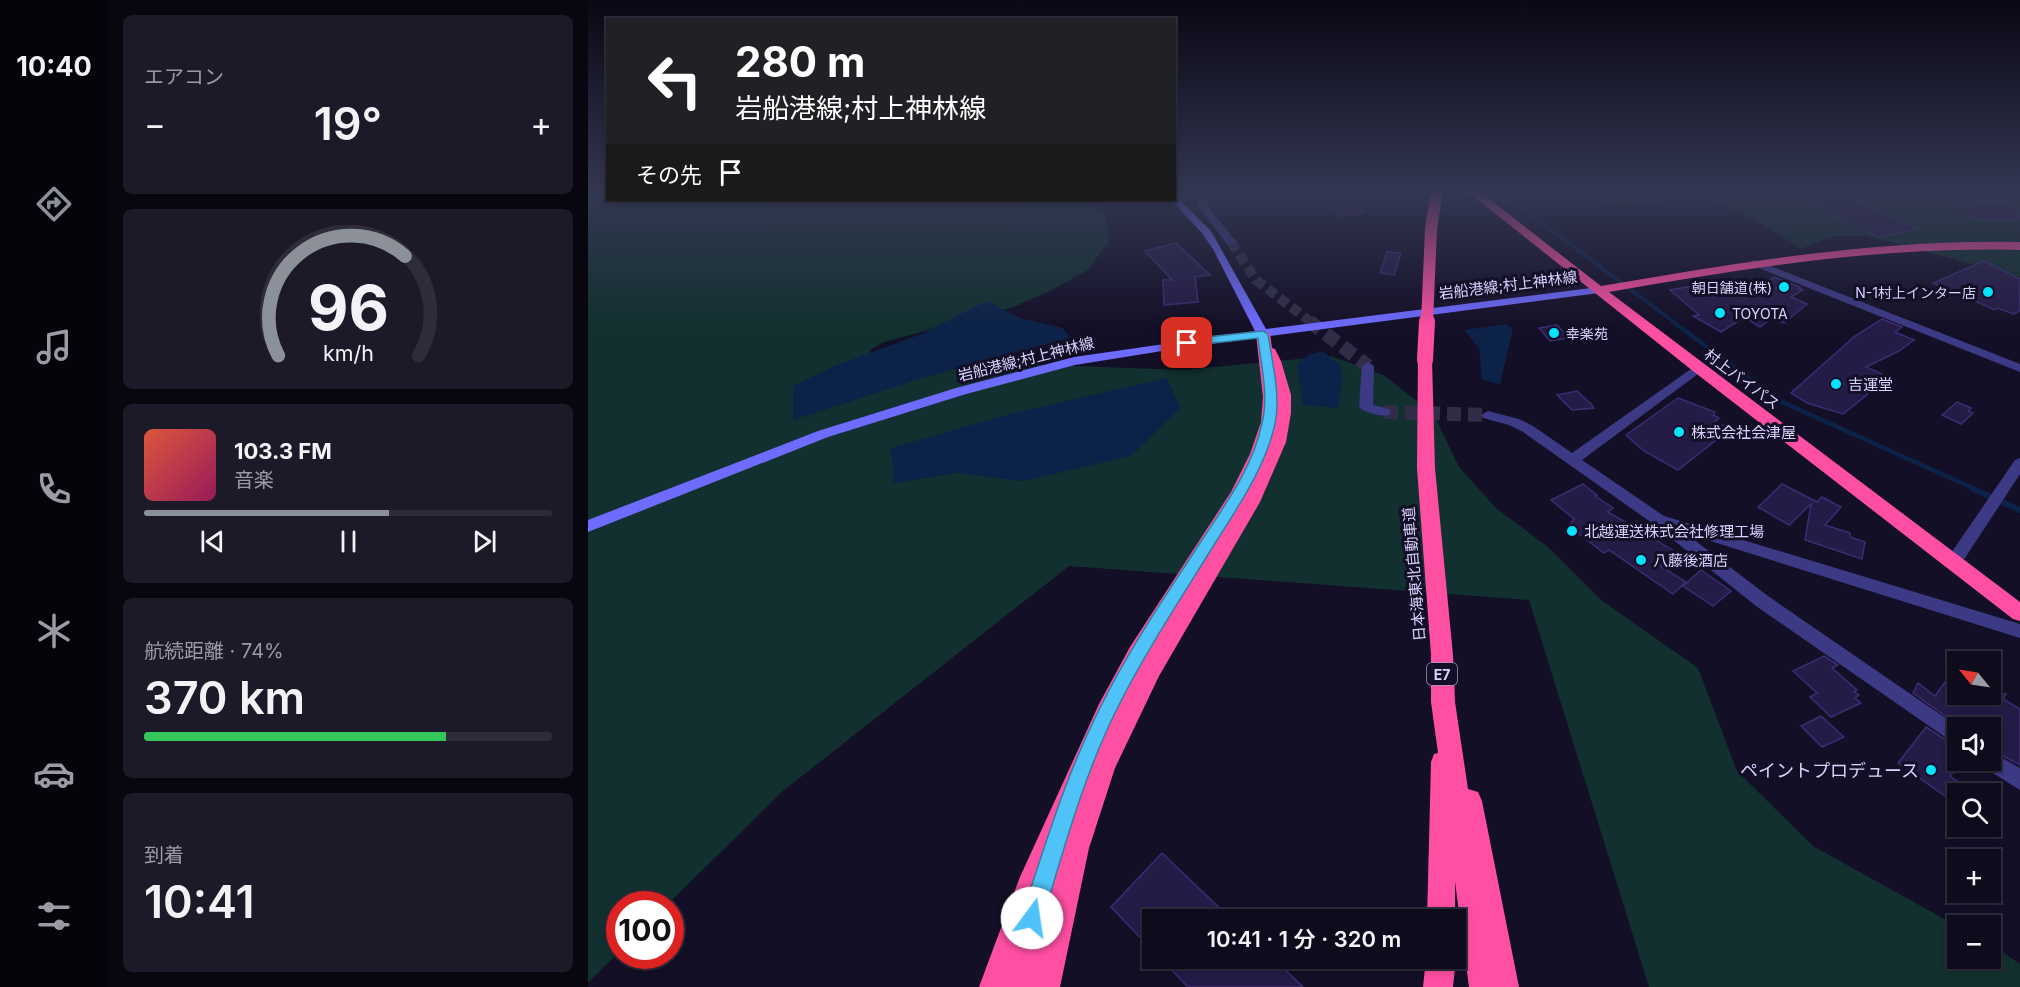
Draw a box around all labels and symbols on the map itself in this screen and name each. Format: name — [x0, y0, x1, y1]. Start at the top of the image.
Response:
street label: 岩船港線;村上神林線 — [1438, 267, 1578, 303]
place label: 朝日舗道(株) — [1692, 279, 1772, 296]
marker: 朝日舗道(株) — [1777, 280, 1791, 294]
place label: N-1村上インター店 — [1855, 284, 1976, 301]
marker: N-1村上インター店 — [1981, 285, 1995, 299]
place label: TOYOTA — [1732, 305, 1788, 322]
marker: TOYOTA — [1713, 306, 1727, 320]
pin — [1161, 317, 1212, 368]
place label: 幸楽苑 — [1566, 325, 1608, 342]
marker: 幸楽苑 — [1547, 326, 1561, 340]
street label: 岩船港線;村上神林線 — [956, 333, 1096, 385]
street label: 村上バイパス — [1700, 344, 1784, 414]
place label: 吉運堂 — [1848, 375, 1893, 394]
marker: 吉運堂 — [1829, 377, 1843, 391]
place label: 株式会社会津屋 — [1691, 423, 1796, 442]
marker: 株式会社会津屋 — [1672, 425, 1686, 439]
street label: 日本海東北自動車道 — [1399, 506, 1429, 642]
place label: 北越運送株式会社修理工場 — [1584, 522, 1764, 541]
marker: 北越運送株式会社修理工場 — [1565, 524, 1579, 538]
place label: 八藤後酒店 — [1653, 551, 1728, 570]
marker: 八藤後酒店 — [1634, 553, 1648, 567]
north arrow — [1947, 651, 2001, 705]
road number: E7 — [1427, 663, 1457, 685]
place label: ペイントプロデュース — [1740, 760, 1919, 781]
marker: ペイントプロデュース — [1924, 763, 1938, 777]
position arrow — [1000, 886, 1064, 950]
speed limit sign: 100 — [606, 891, 684, 969]

